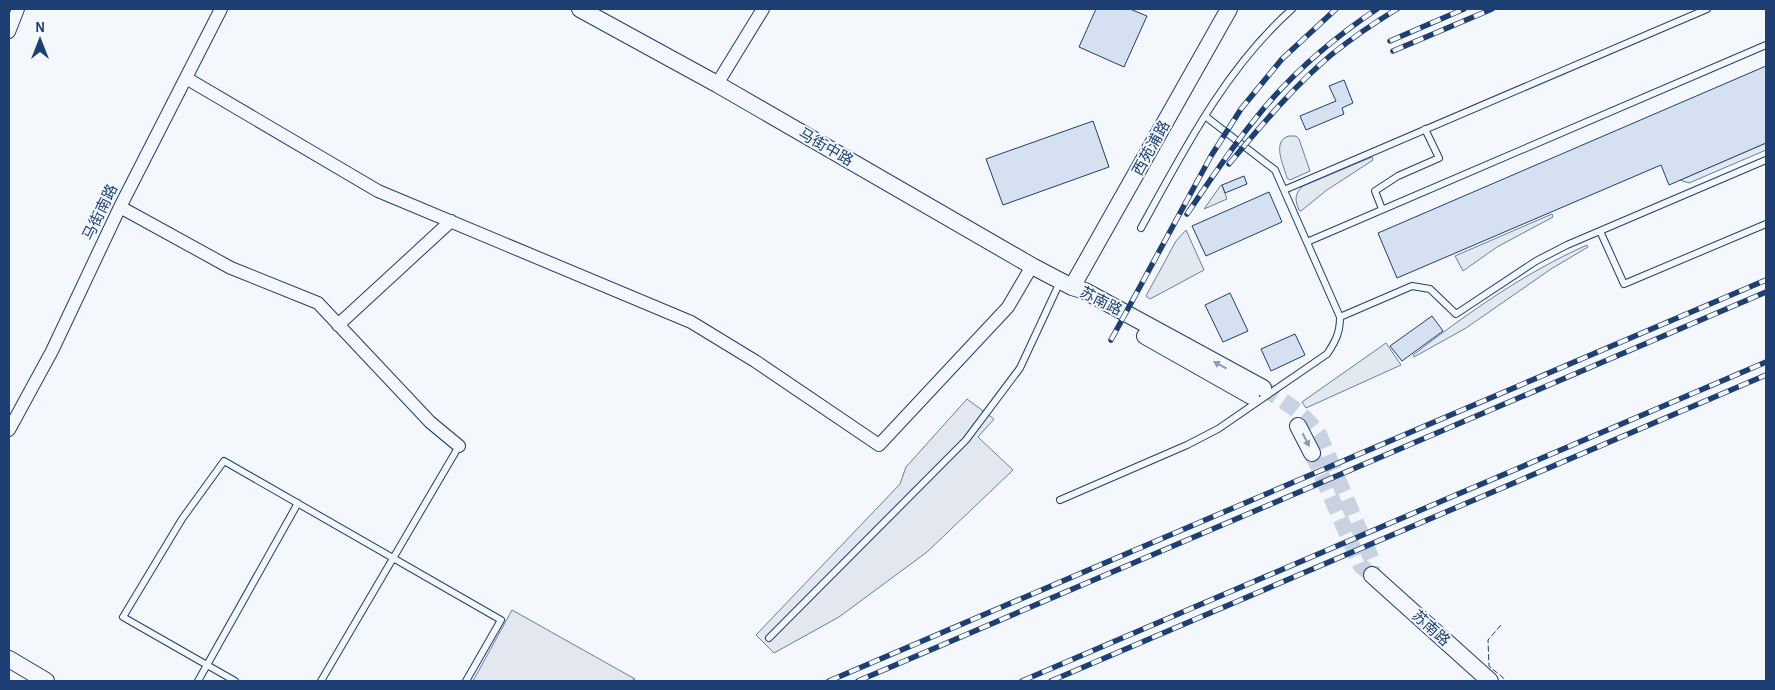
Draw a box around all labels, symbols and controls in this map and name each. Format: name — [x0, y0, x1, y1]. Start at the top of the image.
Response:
north arrow — [15, 15, 65, 65]
text: N — [35, 21, 45, 35]
street label: 西苑浦路 — [1129, 117, 1173, 178]
street label: 马街中路 — [796, 125, 856, 169]
street label: 马街南路 — [80, 182, 120, 242]
street label: 苏南路 — [1077, 284, 1125, 318]
one-way arrow — [1212, 361, 1227, 369]
one-way arrow — [1302, 433, 1310, 447]
street label: 苏南路 — [1409, 607, 1453, 649]

